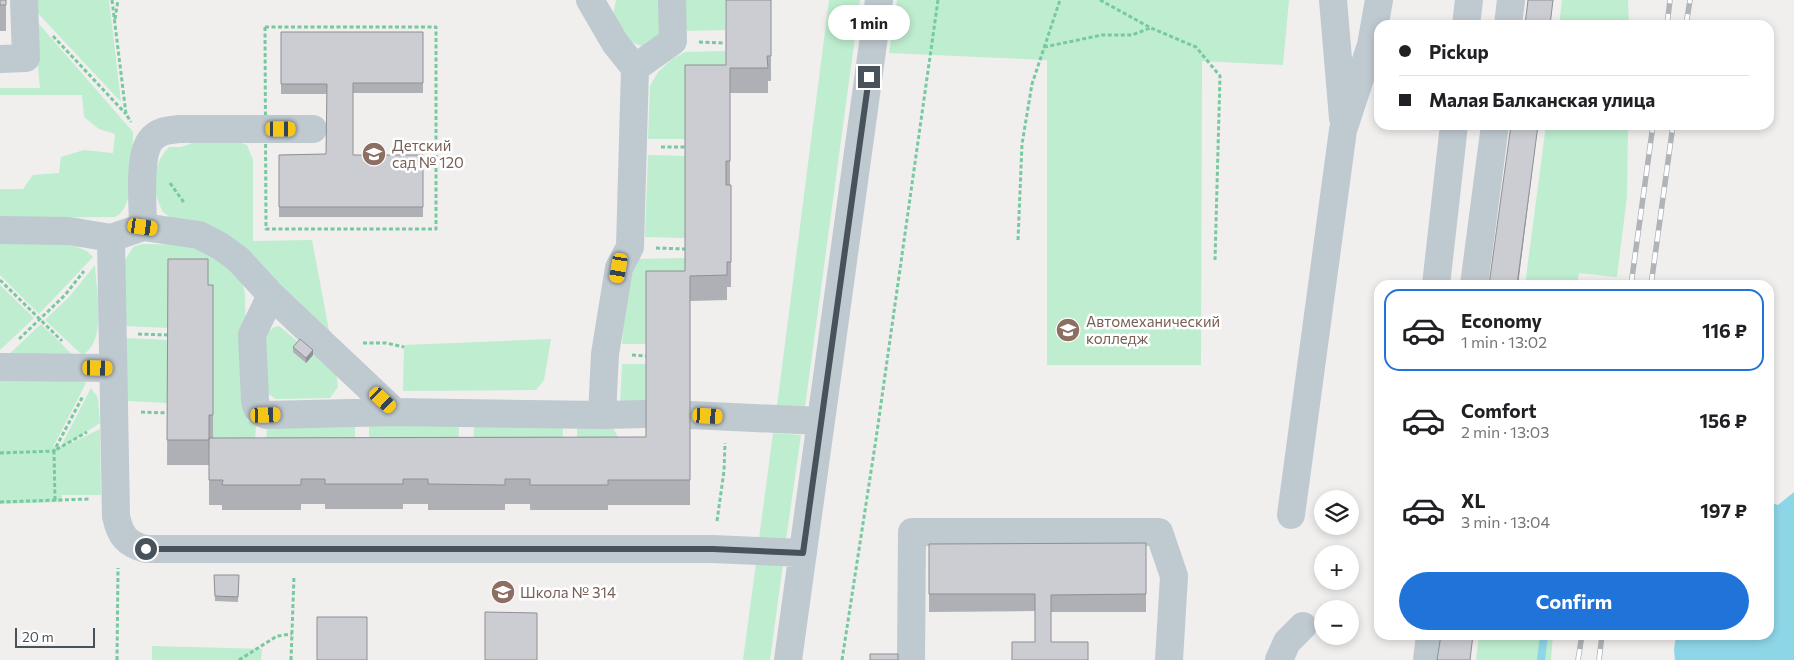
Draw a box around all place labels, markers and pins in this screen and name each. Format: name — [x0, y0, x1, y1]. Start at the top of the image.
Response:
place label: Детский сад № 120 — [392, 136, 464, 171]
school or university icon: Детский сад № 120 — [361, 141, 387, 167]
place label: Автомеханический колледж — [1086, 312, 1220, 347]
school or university icon: Автомеханический колледж — [1055, 317, 1081, 343]
school or university icon: Школа № 314 — [490, 579, 516, 605]
place label: Школа № 314 — [520, 583, 616, 601]

